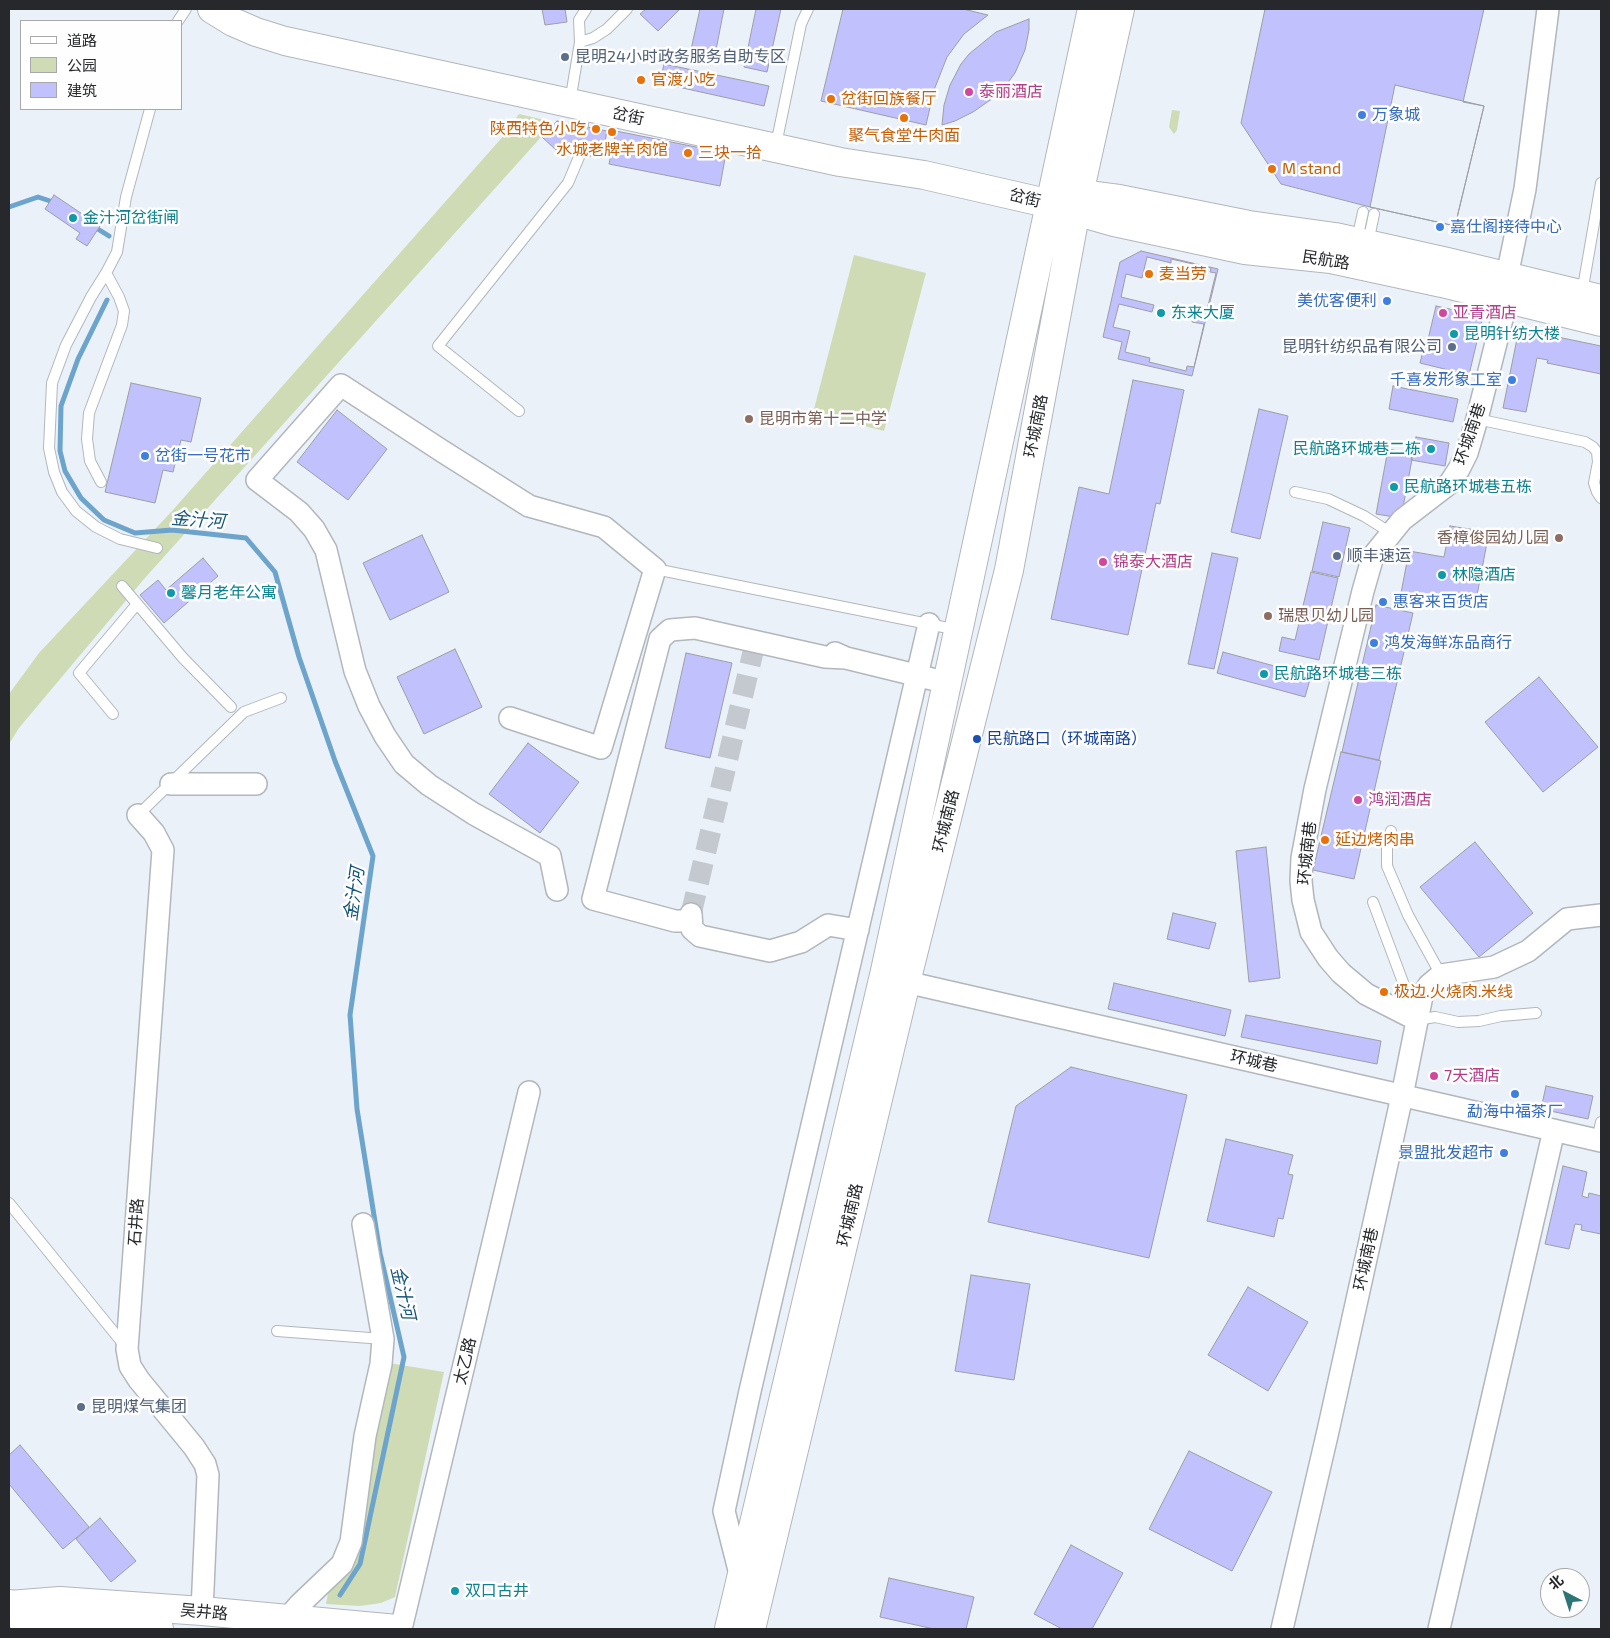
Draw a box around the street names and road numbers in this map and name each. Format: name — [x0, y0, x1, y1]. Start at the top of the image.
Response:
street label: 岔街 — [610, 103, 646, 129]
street label: 岔街 — [1007, 185, 1043, 211]
street label: 民航路 — [1301, 247, 1351, 273]
street label: 环城南路 — [1020, 393, 1052, 459]
street label: 环城南巷 — [1451, 401, 1489, 467]
street label: 环城南路 — [929, 788, 963, 854]
street label: 环城南巷 — [1294, 820, 1320, 886]
street label: 环城巷 — [1228, 1046, 1280, 1076]
street label: 环城南路 — [833, 1182, 867, 1248]
street label: 石井路 — [125, 1197, 147, 1247]
street label: 环城南巷 — [1350, 1226, 1382, 1292]
street label: 太乙路 — [450, 1335, 480, 1387]
street label: 吴井路 — [179, 1600, 229, 1624]

